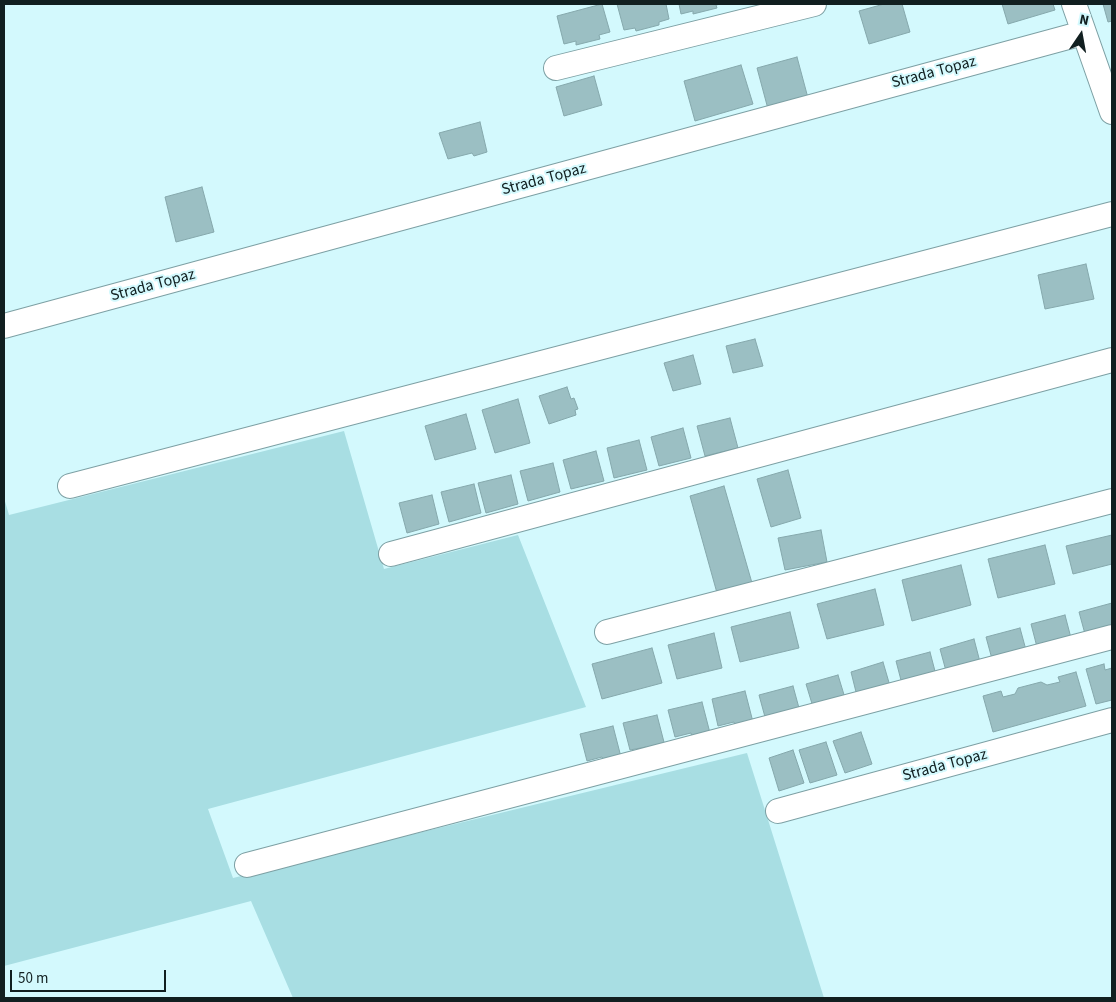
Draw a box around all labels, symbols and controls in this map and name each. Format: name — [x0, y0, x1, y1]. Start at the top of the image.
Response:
north arrow — [1056, 10, 1106, 60]
text: N — [1077, 10, 1091, 31]
street label: Strada Topaz — [890, 53, 978, 93]
street label: Strada Topaz — [500, 160, 588, 200]
street label: Strada Topaz — [109, 266, 197, 306]
street label: Strada Topaz — [901, 746, 989, 786]
scale bar — [12, 960, 169, 992]
text: 50 m — [18, 968, 48, 989]

